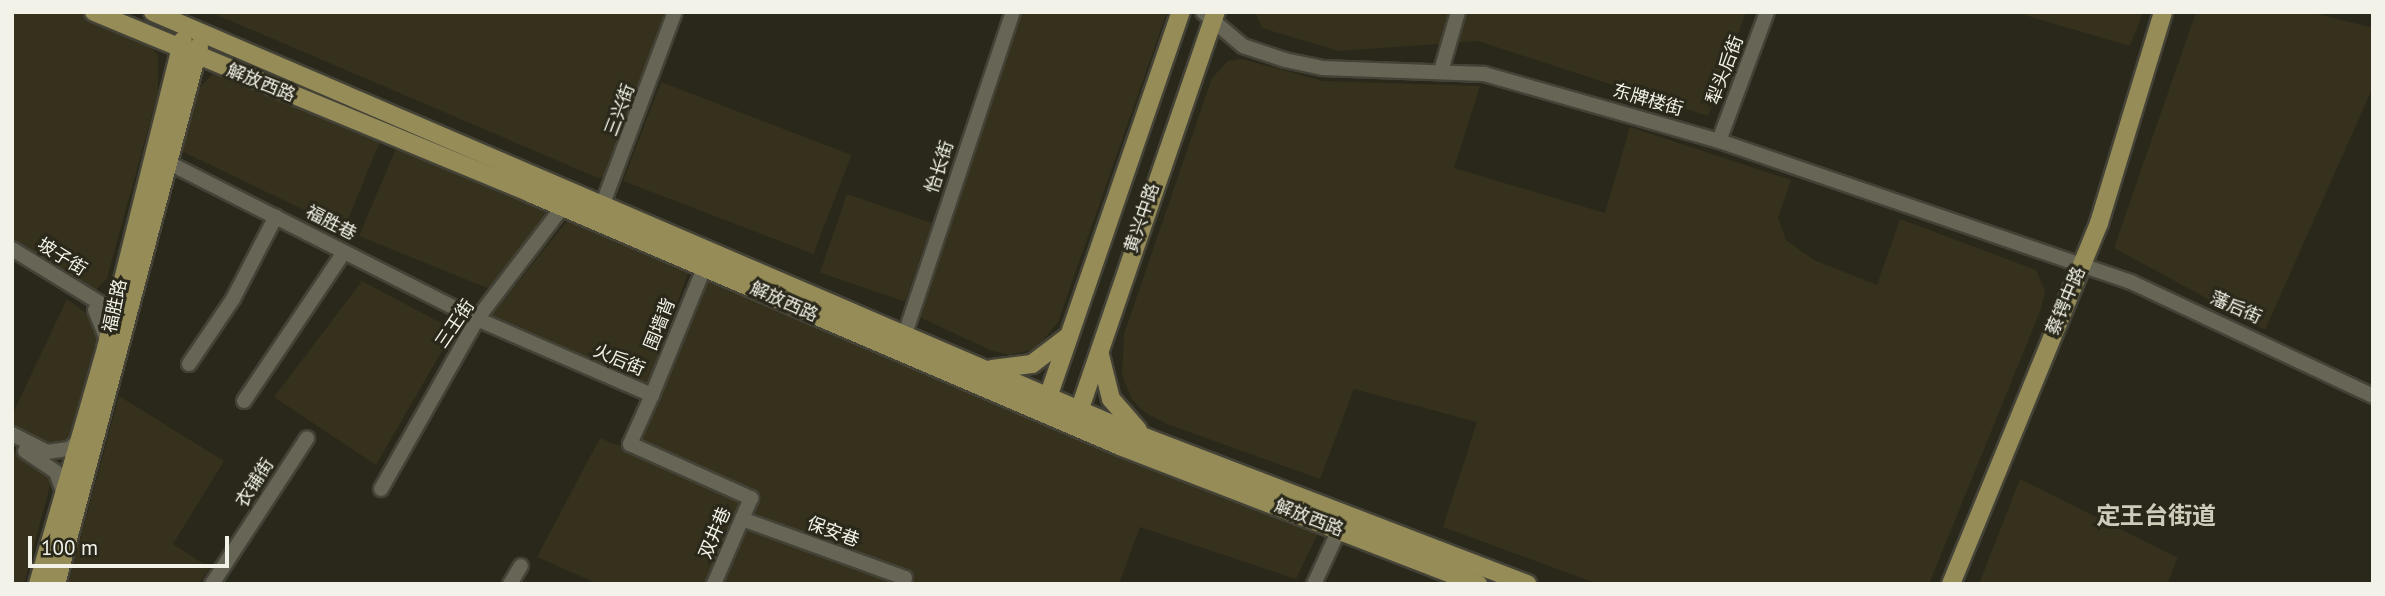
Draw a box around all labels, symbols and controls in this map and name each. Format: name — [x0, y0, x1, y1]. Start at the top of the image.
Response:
street label: 犁头后街 — [1702, 33, 1748, 107]
street label: 解放西路 — [224, 60, 298, 106]
street label: 东牌楼街 — [1610, 80, 1686, 120]
street label: 三兴街 — [600, 81, 640, 139]
street label: 怡长街 — [921, 138, 959, 196]
street label: 黄兴中路 — [1120, 180, 1164, 256]
street label: 福胜巷 — [302, 201, 360, 245]
street label: 坡子街 — [33, 234, 91, 280]
street label: 蔡锷中路 — [2042, 264, 2090, 338]
street label: 福胜路 — [99, 277, 131, 335]
street label: 解放西路 — [747, 277, 821, 327]
street label: 藩后街 — [2207, 287, 2265, 329]
street label: 围墙背 — [640, 295, 680, 353]
street label: 三王街 — [431, 296, 479, 352]
street label: 火后街 — [590, 340, 648, 380]
street label: 衣铺街 — [231, 454, 279, 512]
street label: 解放西路 — [1272, 495, 1346, 541]
district label: 定王台街道 — [2096, 502, 2216, 530]
street label: 双井巷 — [695, 504, 735, 562]
street label: 保安巷 — [804, 513, 862, 551]
scale bar — [32, 522, 233, 566]
text: 100 m — [41, 534, 98, 561]

